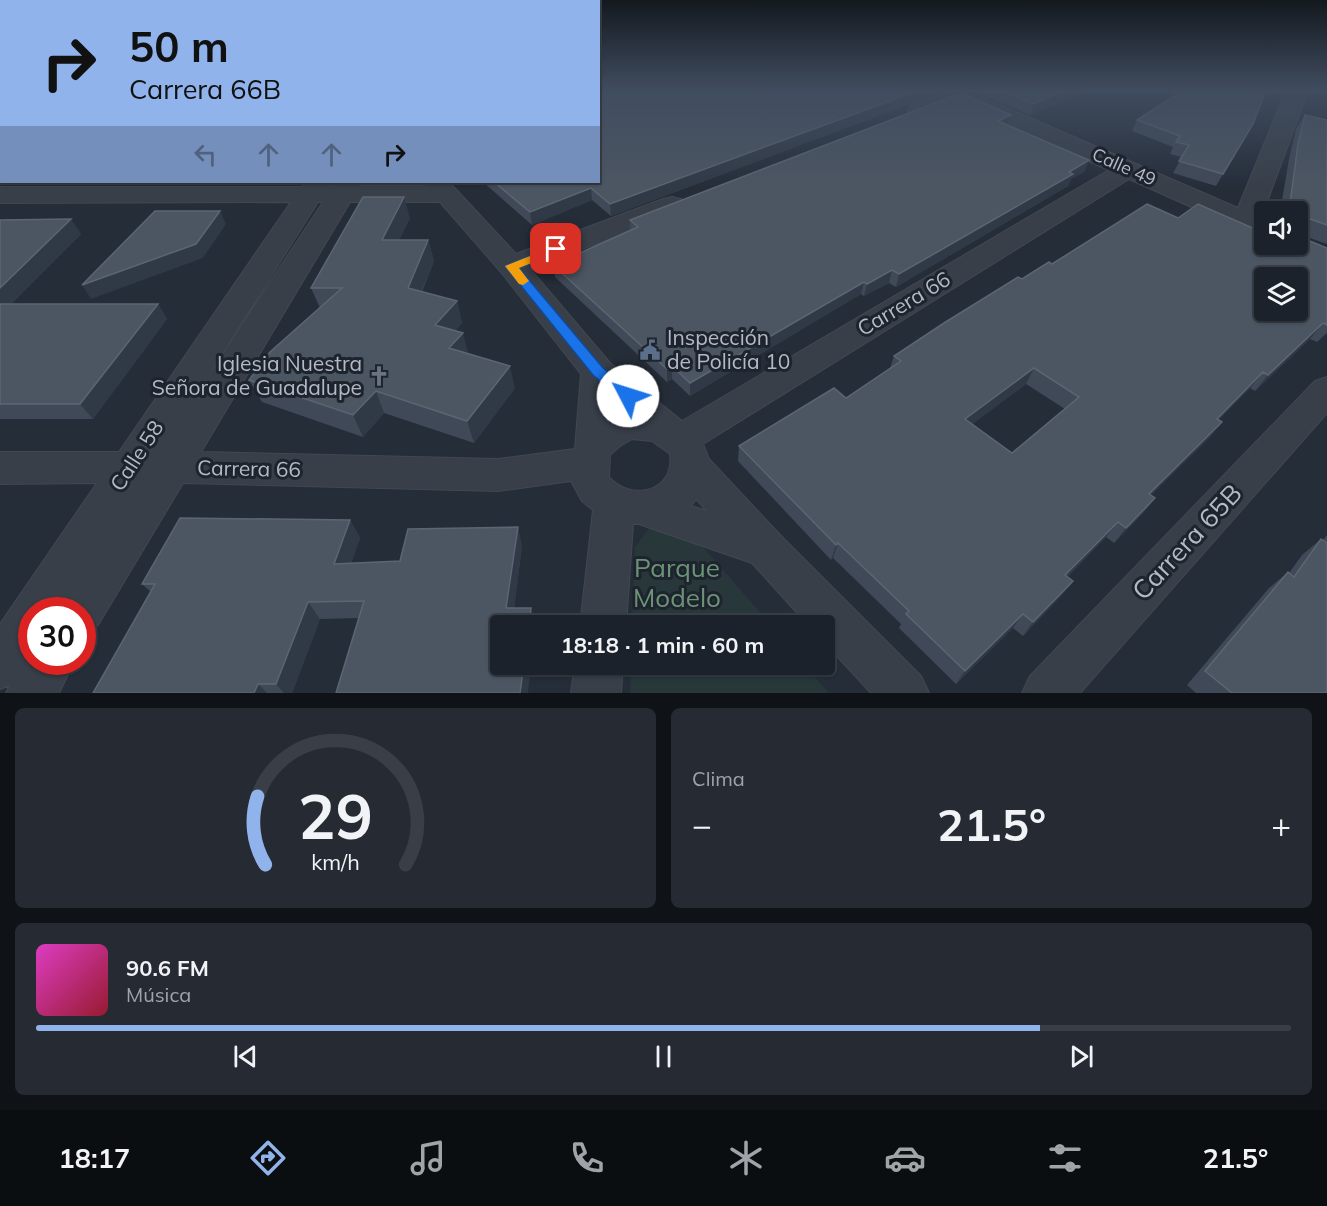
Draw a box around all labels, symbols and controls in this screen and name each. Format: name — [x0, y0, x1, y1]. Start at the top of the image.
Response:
text: 50 m — [129, 20, 229, 73]
icon: right — [30, 24, 108, 102]
text: Carrera 66B — [129, 72, 281, 106]
icon: left — [189, 138, 222, 171]
icon: ahead — [252, 138, 285, 171]
icon: ahead — [315, 138, 348, 171]
icon: right — [378, 138, 411, 171]
street label: Calle 49 — [1089, 142, 1160, 191]
map controls — [1254, 201, 1308, 321]
button: sound — [1254, 201, 1308, 255]
pin — [530, 223, 581, 274]
icon: arrive — [539, 232, 572, 265]
street label: Carrera 66 — [852, 265, 955, 341]
button: layers — [1254, 267, 1308, 321]
place label: Inspección de Policía 10 — [667, 324, 790, 374]
public building icon: Inspección de Policía 10 — [638, 338, 662, 362]
place label: Iglesia Nuestra Señora de Guadalupe — [152, 350, 362, 400]
church icon: Iglesia Nuestra Señora de Guadalupe — [367, 364, 391, 388]
position arrow — [596, 364, 660, 428]
street label: Calle 58 — [104, 415, 169, 496]
street label: Carrera 66 — [197, 454, 301, 482]
street label: Carrera 65B — [1125, 477, 1249, 606]
park label: Parque Modelo — [633, 551, 721, 614]
speed limit sign: 30 — [18, 597, 96, 675]
text: 18:18 · 1 min · 60 m — [561, 631, 764, 659]
text: Clima — [692, 766, 745, 791]
text: 29 — [298, 776, 373, 855]
text: 21.5° — [937, 796, 1046, 852]
text: − — [692, 804, 712, 845]
text: + — [1271, 804, 1291, 845]
text: km/h — [311, 848, 360, 875]
text: 90.6 FM — [126, 954, 209, 982]
text: Música — [126, 982, 191, 1007]
icon: previous — [229, 1040, 262, 1073]
icon: pause — [647, 1040, 680, 1073]
icon: next — [1065, 1040, 1098, 1073]
icon: directions — [247, 1137, 289, 1179]
icon: music — [407, 1137, 449, 1179]
icon: phone — [566, 1137, 608, 1179]
icon: climate — [725, 1137, 767, 1179]
icon: car — [884, 1137, 926, 1179]
icon: filters — [1044, 1137, 1086, 1179]
text: 18:17 — [59, 1141, 130, 1175]
text: 21.5° — [1203, 1141, 1268, 1175]

